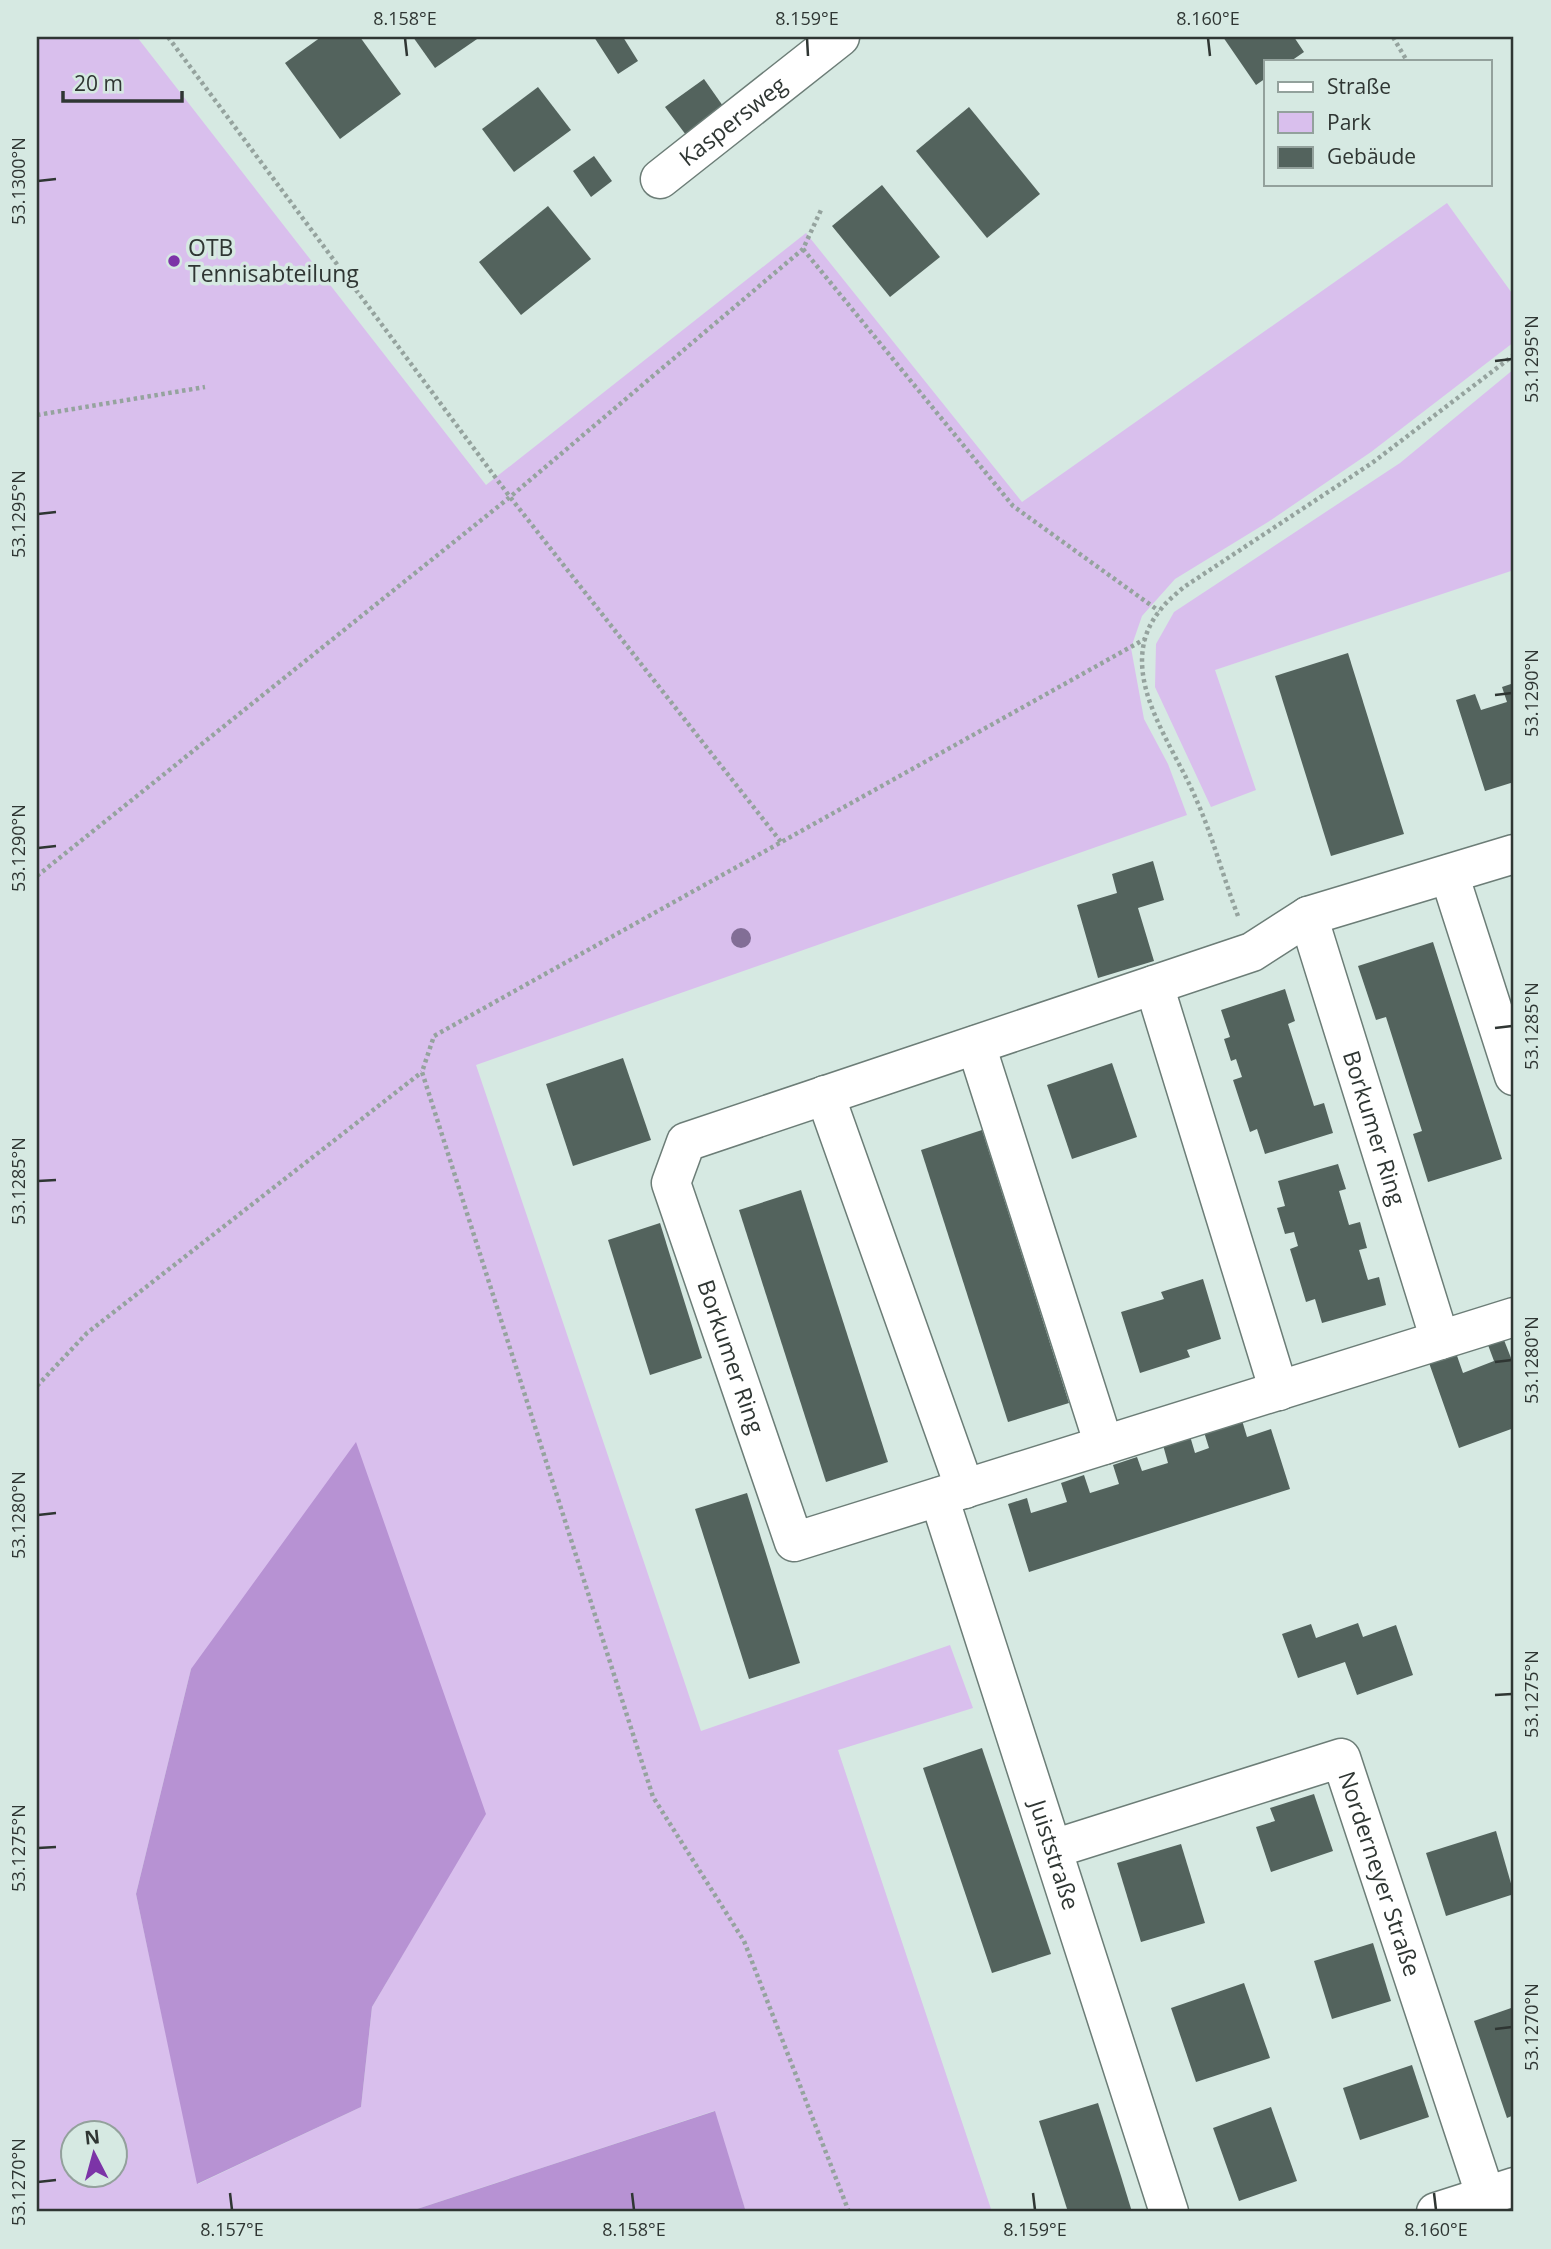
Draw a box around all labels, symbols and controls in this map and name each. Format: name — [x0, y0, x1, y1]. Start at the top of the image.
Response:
text: 8.158°E — [373, 6, 437, 30]
text: 8.159°E — [775, 6, 839, 30]
text: 8.160°E — [1176, 6, 1240, 30]
scale bar — [63, 60, 182, 104]
legend — [1264, 60, 1492, 186]
street label: Kaspersweg — [672, 68, 793, 173]
text: 20 m — [74, 69, 123, 97]
text: Straße — [1327, 72, 1391, 100]
text: Park — [1327, 108, 1371, 136]
text: 53.1300°N — [6, 137, 30, 225]
text: Gebäude — [1327, 142, 1416, 170]
place label: OTB Tennisabteilung — [188, 231, 359, 289]
marker: OTB Tennisabteilung — [166, 253, 182, 269]
text: 53.1295°N — [1519, 315, 1543, 403]
text: 53.1295°N — [6, 470, 30, 558]
text: 53.1290°N — [1519, 649, 1543, 737]
text: 53.1290°N — [6, 804, 30, 892]
text: 53.1285°N — [1519, 982, 1543, 1070]
street label: Borkumer Ring — [1336, 1046, 1414, 1210]
text: 53.1285°N — [6, 1137, 30, 1225]
street label: Borkumer Ring — [690, 1275, 773, 1438]
text: 53.1280°N — [1519, 1316, 1543, 1404]
text: 53.1280°N — [6, 1471, 30, 1559]
text: 53.1275°N — [1519, 1650, 1543, 1738]
street label: Norderneyer Straße — [1331, 1767, 1429, 1980]
street label: Juiststraße — [1022, 1794, 1088, 1914]
text: 53.1275°N — [6, 1804, 30, 1892]
text: 53.1270°N — [1519, 1983, 1543, 2071]
north arrow — [60, 2120, 130, 2190]
text: N — [83, 2123, 101, 2151]
text: 53.1270°N — [6, 2138, 30, 2226]
text: 8.157°E — [200, 2217, 264, 2241]
text: 8.158°E — [602, 2217, 666, 2241]
text: 8.159°E — [1003, 2217, 1067, 2241]
text: 8.160°E — [1404, 2217, 1468, 2241]

